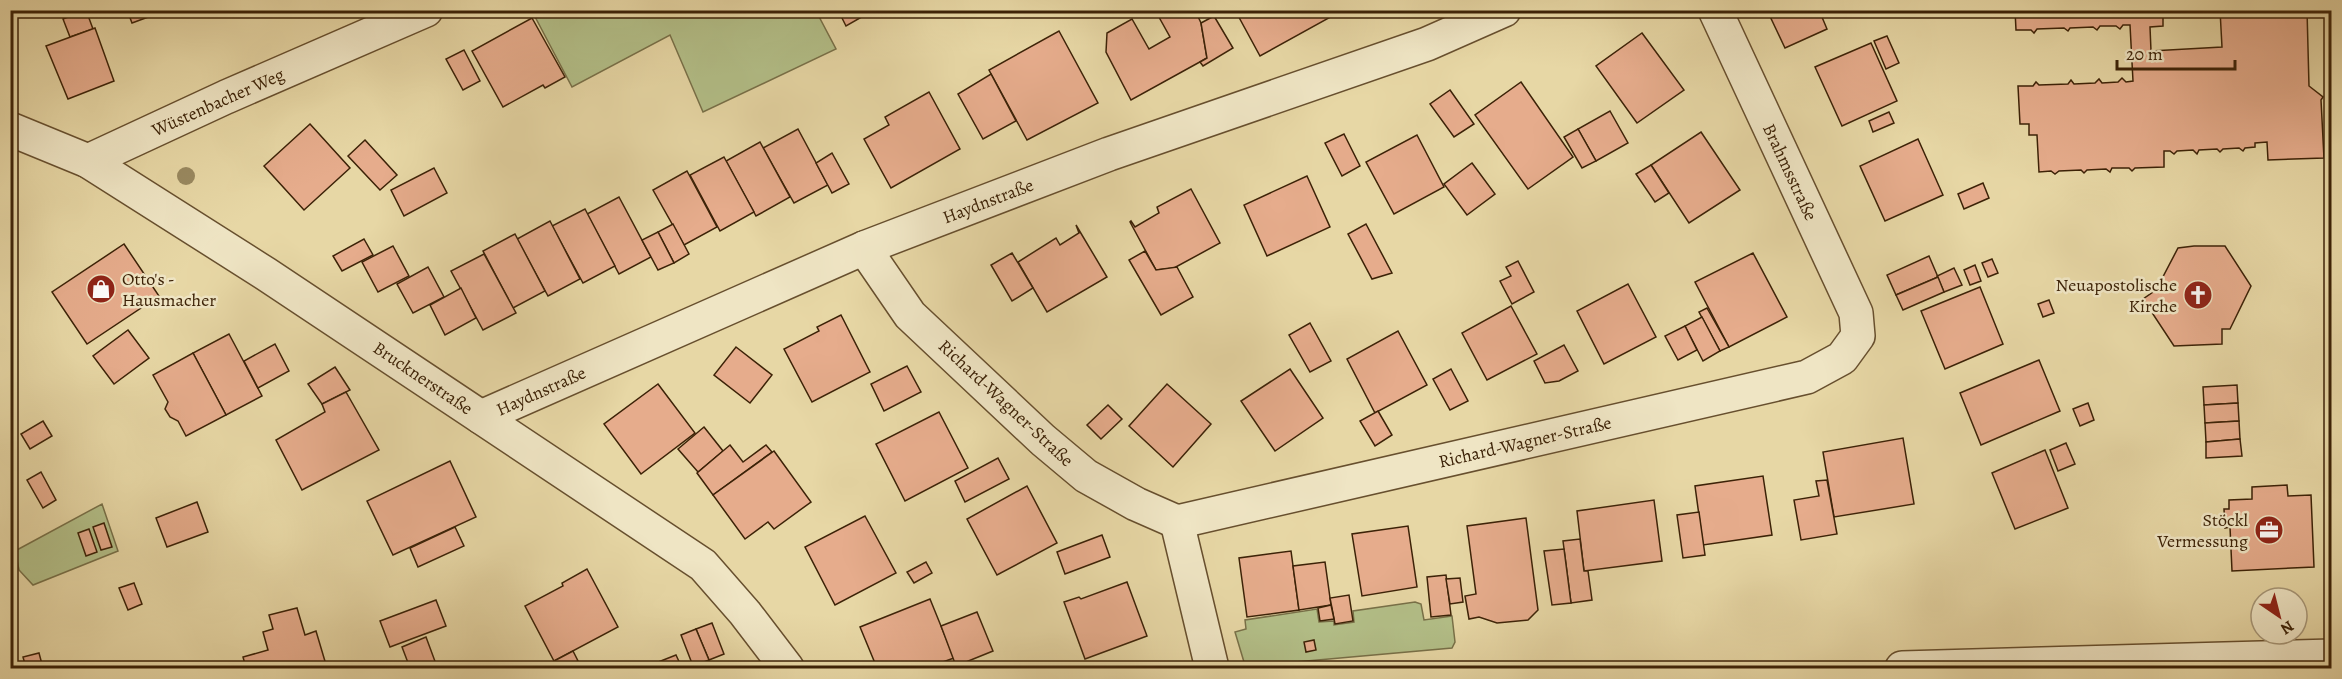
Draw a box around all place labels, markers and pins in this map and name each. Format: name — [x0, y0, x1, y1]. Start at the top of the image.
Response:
place label: Otto's - Hausmacher — [122, 267, 216, 312]
shop icon: Otto's - Hausmacher — [85, 273, 117, 305]
place label: Neuapostolische Kirche — [2056, 273, 2177, 318]
church icon: Neuapostolische Kirche — [2182, 279, 2214, 311]
place label: Stöckl Vermessung — [2156, 508, 2249, 553]
office icon: Stöckl Vermessung — [2253, 514, 2285, 546]

